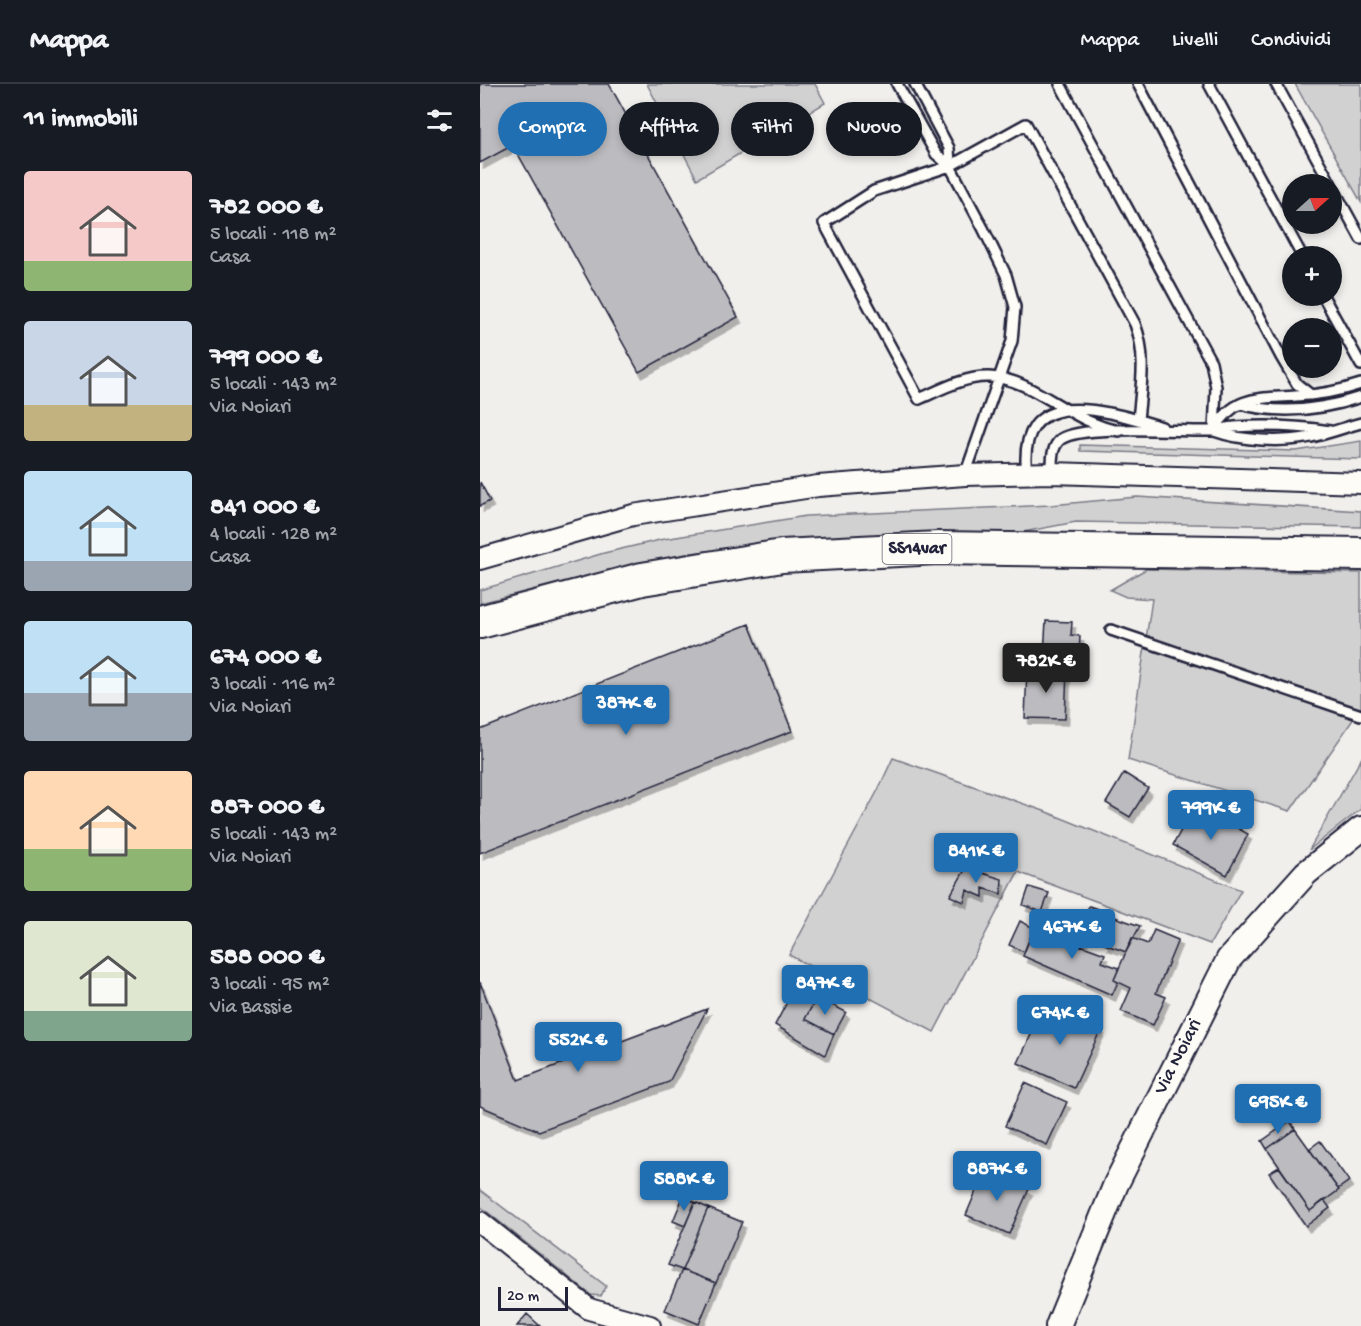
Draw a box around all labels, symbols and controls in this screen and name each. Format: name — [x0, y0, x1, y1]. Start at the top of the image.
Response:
text: Mappa — [30, 25, 108, 58]
text: Mappa — [1080, 29, 1139, 54]
text: Livelli — [1172, 29, 1218, 54]
text: Condividi — [1251, 29, 1331, 54]
chip: Compra — [498, 102, 607, 156]
chip: Affitta — [619, 102, 719, 156]
chip: Filtri — [731, 102, 814, 156]
chip: Nuovo — [826, 102, 922, 156]
icon: filters — [423, 104, 456, 137]
text: 11 immobili — [24, 105, 138, 136]
north arrow — [1282, 174, 1342, 234]
map controls — [1282, 174, 1342, 378]
text: 782 000 € — [210, 193, 323, 224]
icon: home — [72, 195, 144, 267]
text: 5 locali · 118 m² — [210, 224, 336, 247]
button: + — [1282, 246, 1342, 306]
text: Casa — [210, 247, 250, 270]
button: − — [1282, 318, 1342, 378]
text: 799 000 € — [210, 343, 322, 374]
icon: home — [72, 345, 144, 417]
text: 5 locali · 143 m² — [210, 374, 337, 397]
text: Via Noiari — [210, 397, 292, 420]
text: 841 000 € — [210, 493, 319, 524]
icon: home — [72, 495, 144, 567]
text: 4 locali · 128 m² — [210, 524, 337, 547]
road number: SS14var — [882, 534, 952, 564]
text: Casa — [210, 547, 250, 570]
text: 674 000 € — [210, 643, 321, 674]
pin: 782K € — [997, 643, 1095, 694]
icon: home — [72, 645, 144, 717]
text: 782K € — [1017, 651, 1075, 674]
text: 3 locali · 116 m² — [210, 674, 335, 697]
pin: 387K € — [577, 685, 675, 736]
text: 387K € — [596, 693, 656, 716]
text: Via Noiari — [210, 697, 292, 720]
pin: 799K € — [1162, 790, 1260, 841]
text: 887 000 € — [210, 793, 324, 824]
icon: home — [72, 795, 144, 867]
text: 799K € — [1182, 798, 1240, 821]
text: 5 locali · 143 m² — [210, 824, 337, 847]
pin: 841K € — [927, 833, 1025, 884]
text: 841K € — [948, 841, 1004, 864]
text: Via Noiari — [210, 847, 292, 870]
pin: 467K € — [1023, 909, 1121, 960]
text: 467K € — [1043, 917, 1101, 940]
text: 588 000 € — [210, 943, 324, 974]
icon: home — [72, 945, 144, 1017]
pin: 847K € — [776, 965, 874, 1016]
text: 847K € — [796, 973, 854, 996]
text: 3 locali · 95 m² — [210, 974, 330, 997]
pin: 674K € — [1011, 995, 1109, 1046]
text: Via Bassie — [210, 997, 292, 1020]
text: 674K € — [1031, 1003, 1089, 1026]
street label: Via Noiari — [1150, 1015, 1208, 1099]
pin: 552K € — [529, 1022, 627, 1073]
text: 552K € — [549, 1030, 607, 1053]
pin: 695K € — [1229, 1084, 1327, 1135]
text: 695K € — [1249, 1092, 1307, 1115]
pin: 887K € — [948, 1151, 1046, 1202]
text: 887K € — [967, 1159, 1027, 1182]
pin: 588K € — [635, 1161, 733, 1212]
text: 588K € — [654, 1169, 714, 1192]
scale bar — [498, 1284, 568, 1312]
text: 20 m — [507, 1288, 539, 1307]

